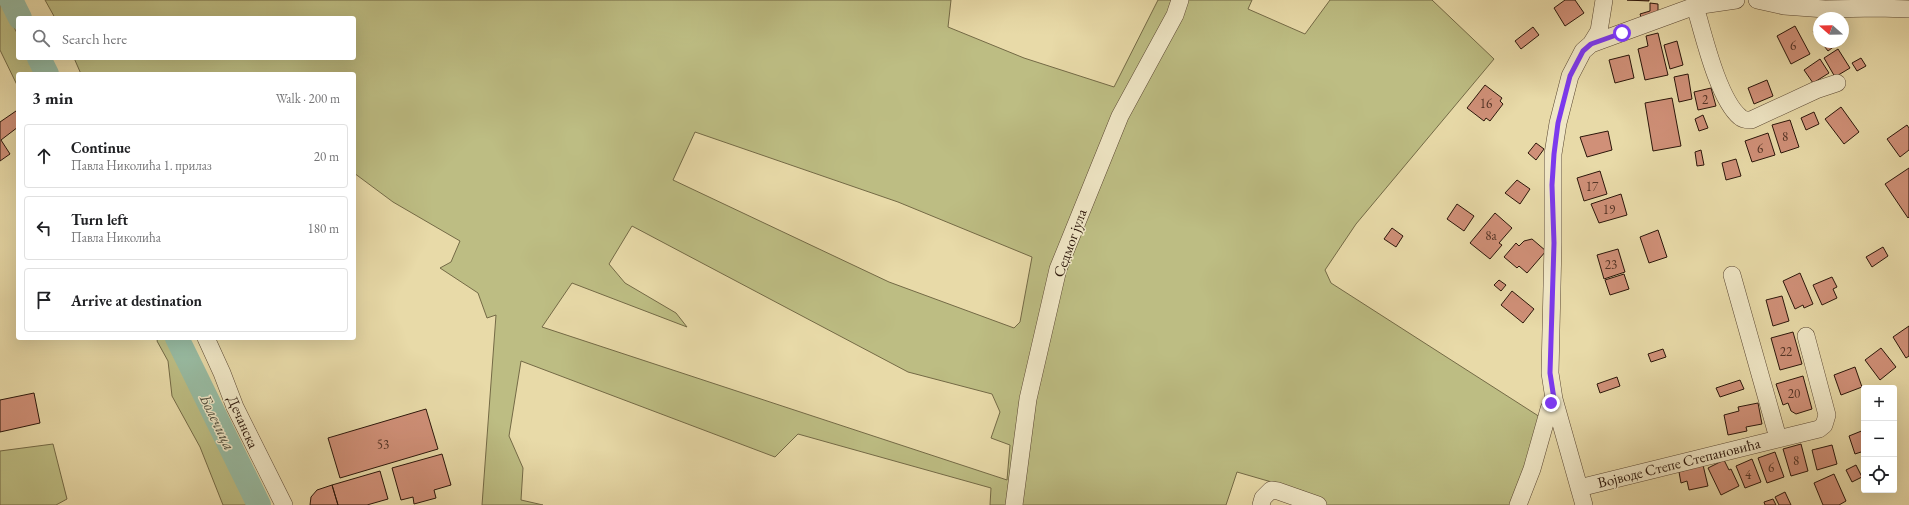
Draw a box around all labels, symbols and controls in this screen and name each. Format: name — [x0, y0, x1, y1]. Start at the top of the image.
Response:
north arrow — [1813, 12, 1849, 48]
search box — [16, 16, 356, 60]
route start — [1613, 24, 1631, 42]
icon: search — [30, 27, 52, 49]
text: Search here — [62, 29, 127, 48]
house number: 6 — [1790, 37, 1796, 54]
text: 3 min — [32, 87, 73, 109]
text: Walk · 200 m — [276, 90, 340, 107]
house number: 2 — [1702, 91, 1709, 108]
house number: 16 — [1480, 95, 1492, 112]
house number: 8 — [1782, 128, 1788, 145]
text: Continue — [71, 138, 131, 157]
house number: 6 — [1757, 140, 1763, 157]
icon: ahead — [33, 145, 55, 167]
text: 20 m — [314, 148, 339, 165]
text: Павла Николића 1. прилаз — [71, 157, 212, 174]
house number: 17 — [1586, 178, 1599, 195]
house number: 19 — [1603, 201, 1616, 218]
street label: Седмог јула — [1048, 206, 1091, 280]
text: Turn left — [71, 210, 128, 229]
icon: left — [33, 217, 55, 239]
text: 180 m — [308, 220, 339, 237]
house number: 8a — [1485, 227, 1498, 244]
text: Павла Николића — [71, 229, 161, 246]
house number: 23 — [1605, 256, 1617, 273]
icon: arrive — [33, 289, 55, 311]
text: Arrive at destination — [71, 291, 202, 310]
house number: 22 — [1780, 343, 1793, 360]
house number: 20 — [1788, 385, 1800, 402]
map controls — [1861, 385, 1897, 493]
button: + — [1861, 385, 1897, 421]
water label: Болечица — [195, 390, 240, 454]
street label: Дечанска — [223, 392, 263, 451]
route end — [1542, 394, 1560, 412]
button: − — [1861, 421, 1897, 457]
street label: Војводе Степе Степановића — [1595, 433, 1762, 492]
house number: 53 — [377, 436, 389, 453]
house number: 8 — [1793, 452, 1799, 469]
button: locate — [1861, 457, 1897, 493]
house number: 6 — [1768, 459, 1774, 476]
house number: 4 — [1745, 466, 1752, 483]

